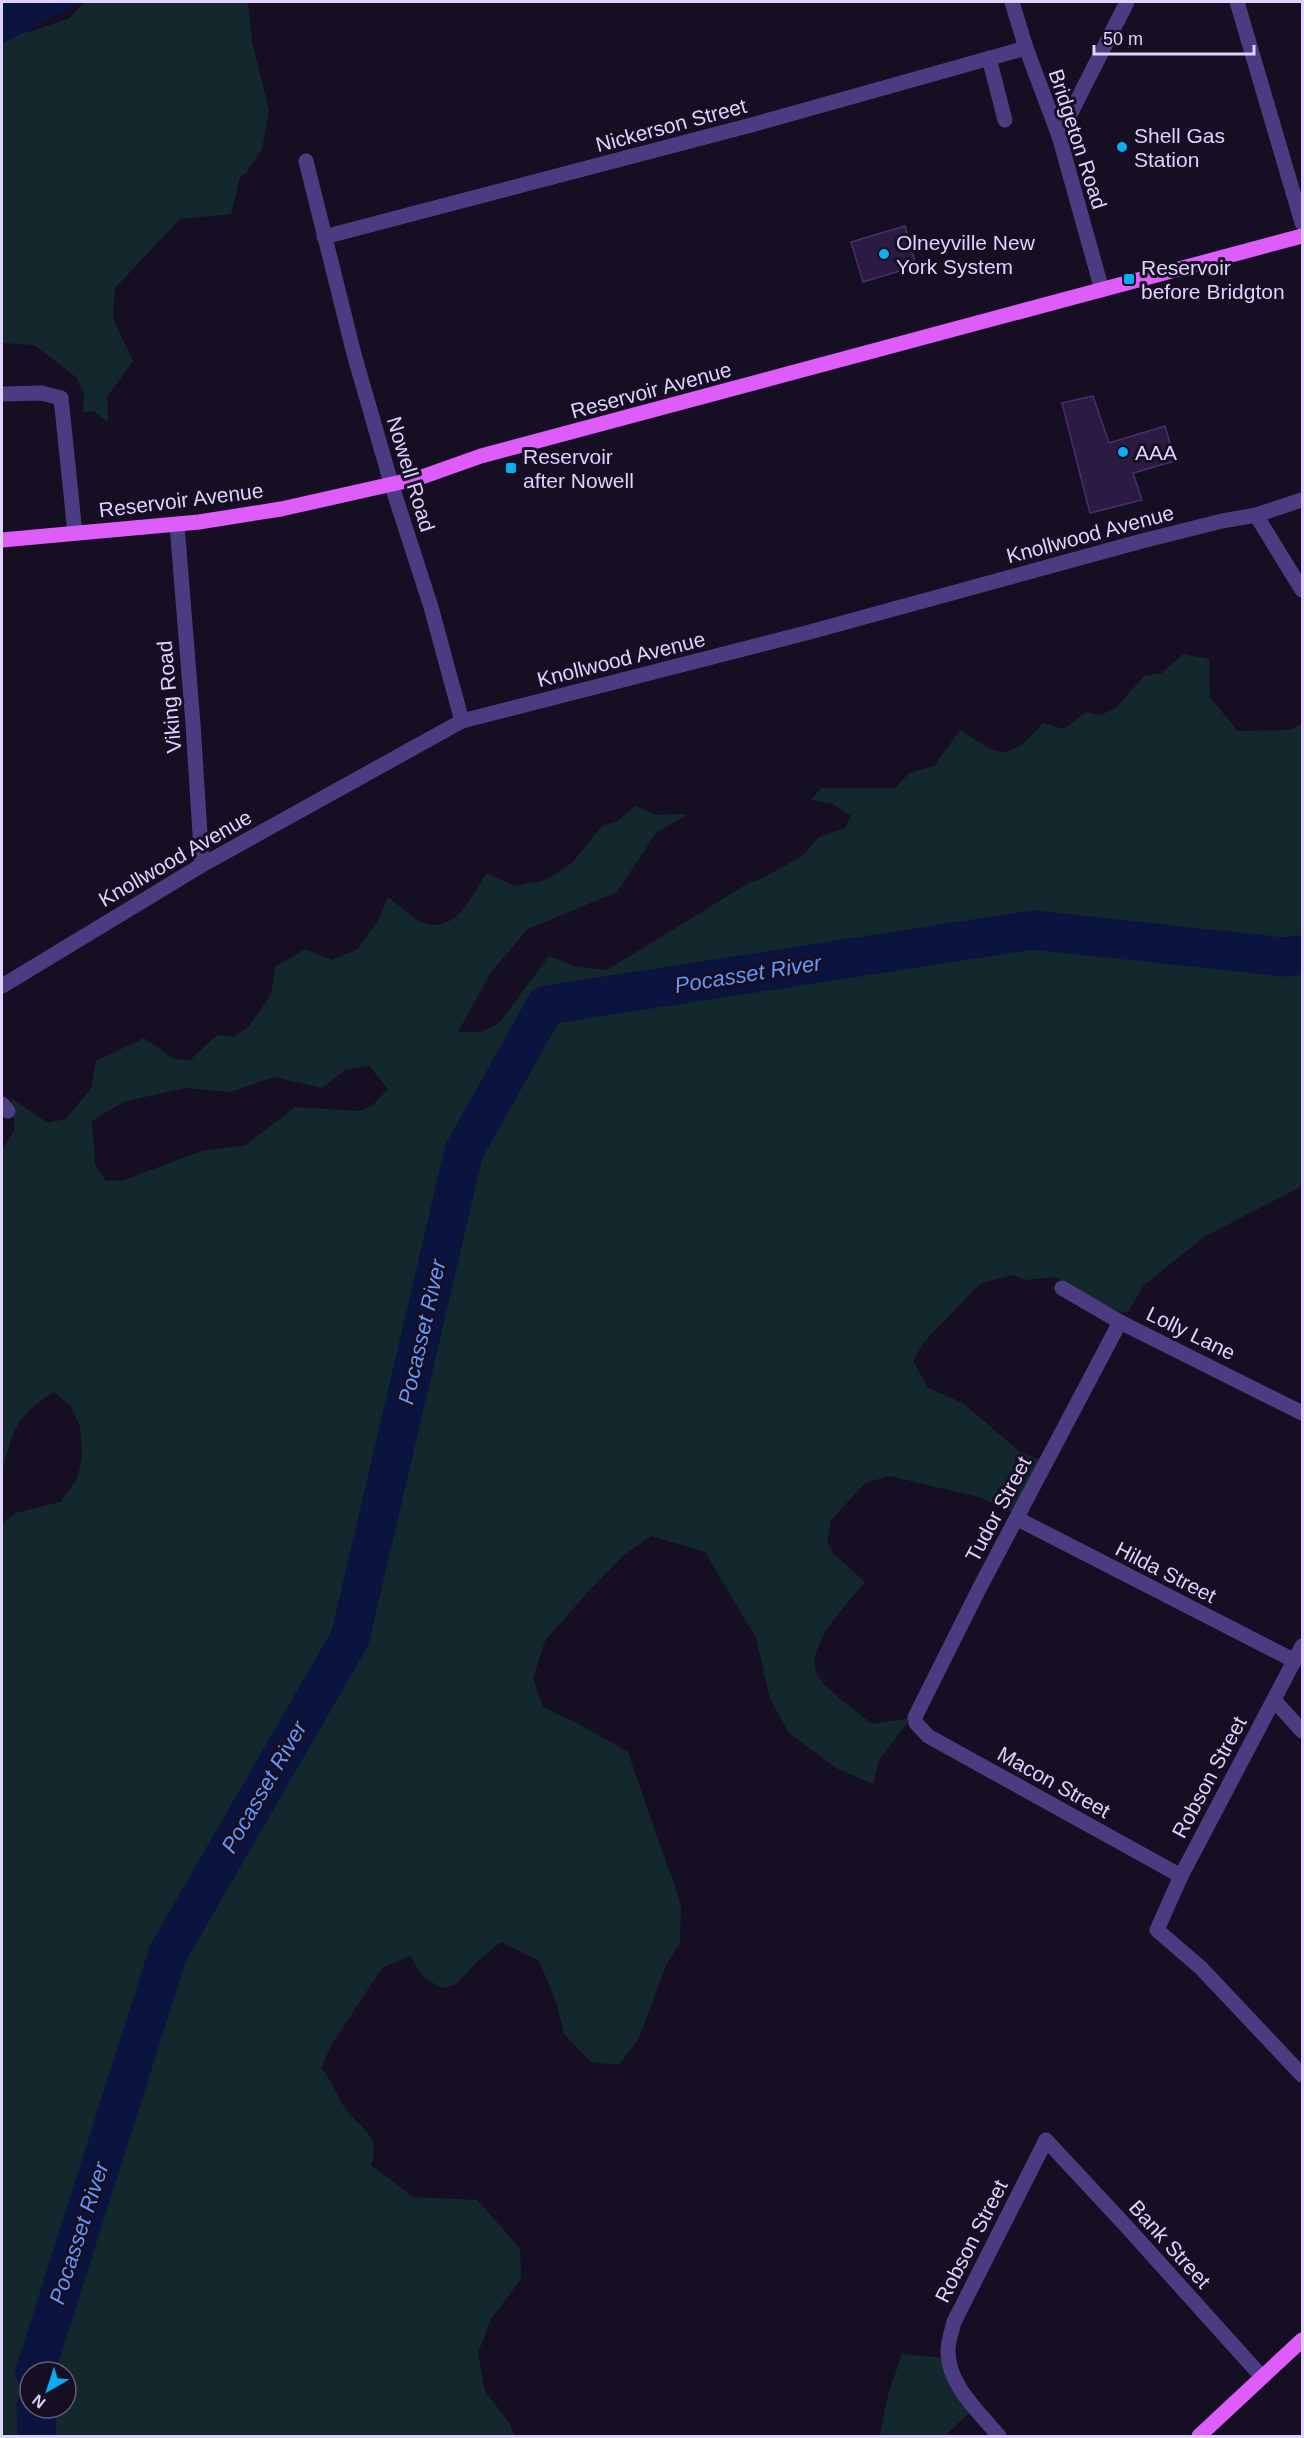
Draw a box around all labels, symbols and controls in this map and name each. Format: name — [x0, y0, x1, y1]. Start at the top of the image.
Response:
scale bar — [1094, 18, 1254, 56]
text: 50 m — [1103, 29, 1143, 49]
street label: Bridgeton Road — [1045, 66, 1111, 212]
street label: Nickerson Street — [593, 94, 749, 156]
place label: Shell Gas Station — [1134, 124, 1225, 171]
marker: Shell Gas Station — [1115, 140, 1129, 154]
place label: Olneyville New York System — [896, 231, 1036, 278]
marker: Olneyville New York System — [877, 247, 891, 261]
place label: Reservoir before Bridgton — [1141, 256, 1285, 303]
marker: Reservoir before Bridgton — [1122, 272, 1136, 286]
street label: Reservoir Avenue — [568, 357, 734, 423]
street label: Nowell Road — [383, 414, 439, 534]
place label: AAA — [1135, 441, 1177, 464]
place label: Reservoir after Nowell — [523, 445, 634, 492]
marker: AAA — [1116, 445, 1130, 459]
marker: Reservoir after Nowell — [504, 461, 518, 475]
street label: Reservoir Avenue — [98, 479, 264, 521]
street label: Knollwood Avenue — [1004, 501, 1176, 567]
street label: Knollwood Avenue — [535, 627, 707, 691]
street label: Viking Road — [153, 640, 185, 754]
street label: Knollwood Avenue — [95, 805, 255, 911]
water label: Pocasset River — [673, 950, 825, 998]
water label: Pocasset River — [393, 1255, 451, 1407]
street label: Lolly Lane — [1143, 1302, 1239, 1364]
street label: Tudor Street — [961, 1452, 1035, 1566]
street label: Hilda Street — [1112, 1537, 1220, 1607]
street label: Robson Street — [1167, 1712, 1251, 1842]
water label: Pocasset River — [216, 1715, 313, 1857]
street label: Macon Street — [994, 1742, 1114, 1822]
water label: Pocasset River — [44, 2157, 114, 2307]
street label: Robson Street — [930, 2176, 1012, 2306]
street label: Bank Street — [1125, 2196, 1215, 2293]
north arrow — [18, 2360, 78, 2420]
text: N — [29, 2391, 49, 2412]

